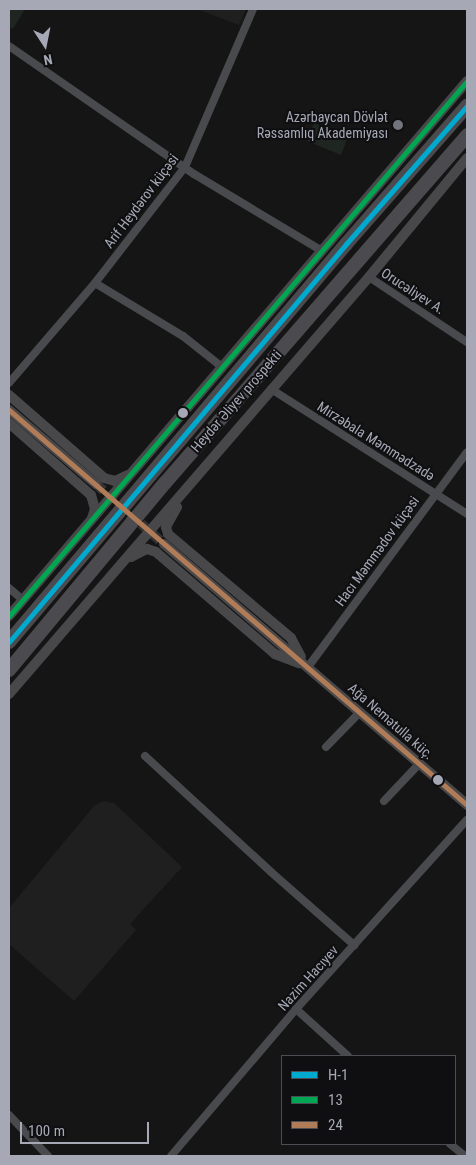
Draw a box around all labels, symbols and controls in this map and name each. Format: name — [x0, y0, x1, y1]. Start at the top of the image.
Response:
north arrow — [20, 20, 70, 70]
text: N — [42, 51, 54, 68]
place label: Azərbaycan Dövlət Rəssamlıq Akademiyası — [257, 109, 388, 142]
marker: Azərbaycan Dövlət Rəssamlıq Akademiyası — [392, 119, 404, 131]
street label: Arif Heydərov küçəsi — [100, 151, 182, 251]
street label: Orucəliyev A. — [378, 264, 448, 318]
street label: Heydər Əliyev prospekti — [187, 347, 285, 455]
street label: Mirzəbala Məmmədzadə — [314, 398, 438, 484]
unlabelled marker — [178, 408, 188, 418]
street label: Hacı Məmmədov küçəsi — [331, 493, 423, 609]
street label: Ağa Nemətulla küç. — [345, 679, 437, 763]
unlabelled marker — [433, 775, 443, 785]
street label: Nazim Hacıyev — [274, 942, 342, 1014]
legend — [281, 1055, 456, 1145]
text: H-1 — [328, 1066, 348, 1084]
text: 13 — [328, 1091, 343, 1109]
scale bar — [22, 1112, 151, 1144]
text: 24 — [328, 1116, 343, 1134]
text: 100 m — [28, 1122, 65, 1140]

